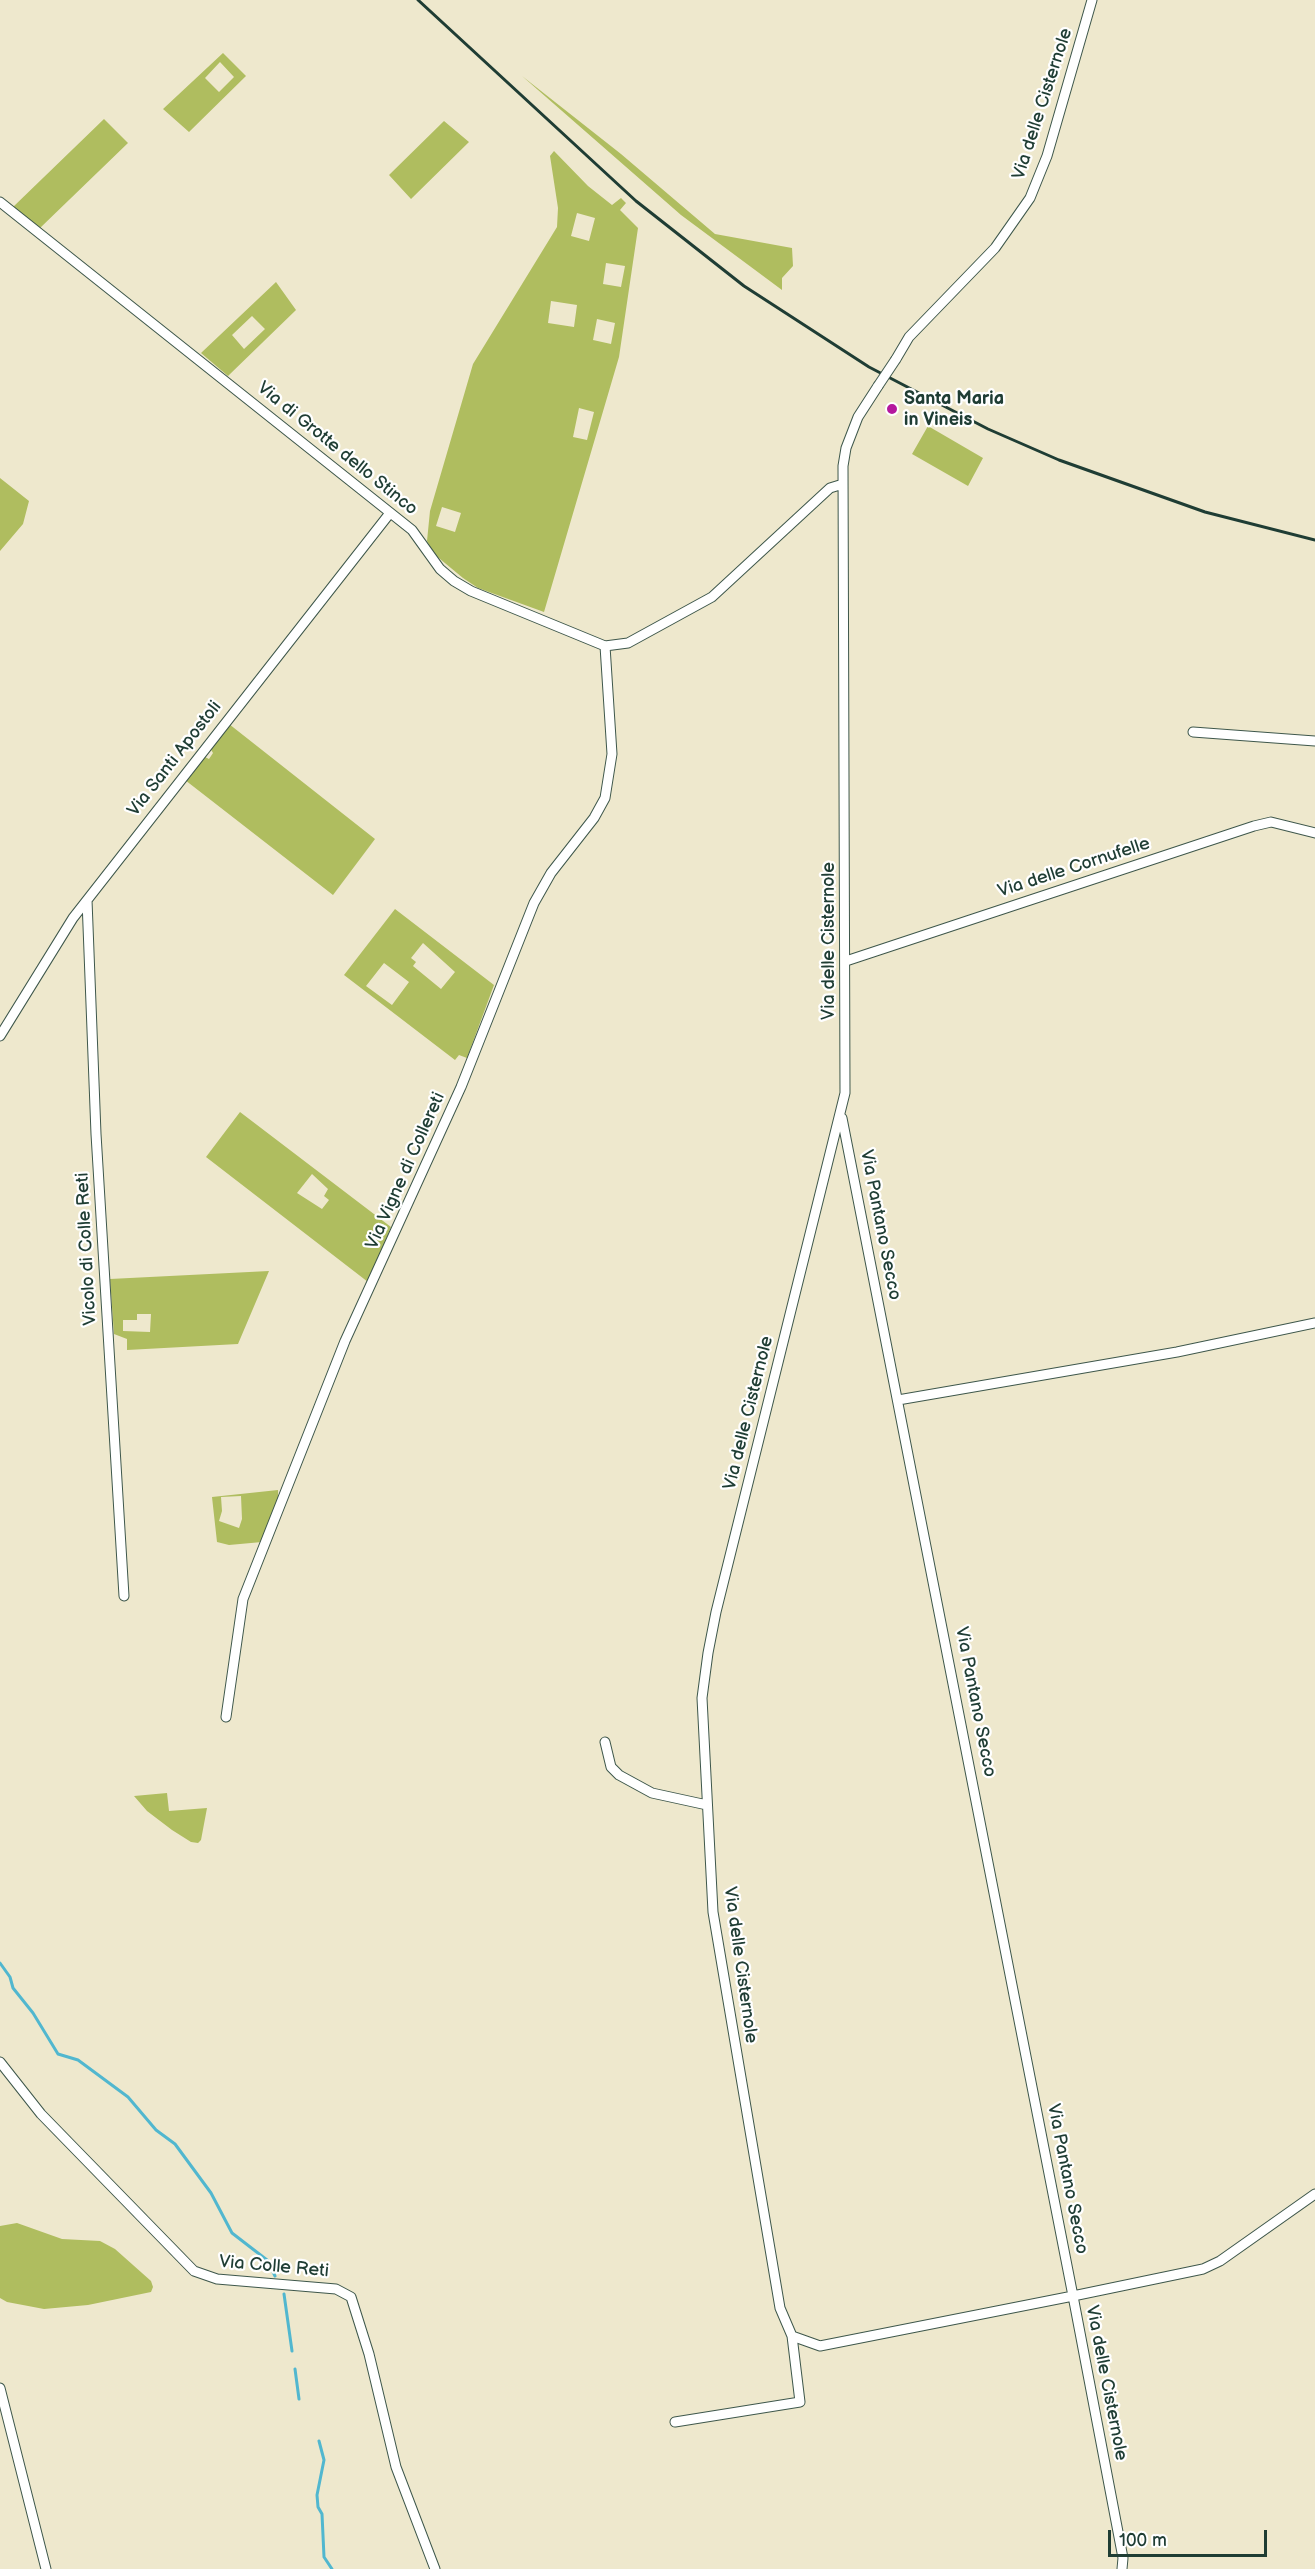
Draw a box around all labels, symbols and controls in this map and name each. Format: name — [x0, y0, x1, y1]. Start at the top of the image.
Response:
street label: Via delle Cisternole — [1008, 26, 1078, 182]
street label: Via di Grotte dello Stinco — [252, 378, 422, 520]
place label: Santa Maria in Vineis — [904, 388, 1004, 430]
marker: Santa Maria in Vineis — [885, 402, 899, 416]
street label: Via Santi Apostoli — [123, 697, 227, 821]
street label: Via delle Cornufelle — [995, 833, 1153, 903]
street label: Via delle Cisternole — [818, 862, 840, 1020]
street label: Via Vigne di Collereti — [362, 1089, 450, 1253]
street label: Via Pantano Secco — [855, 1148, 905, 1302]
street label: Vicolo di Colle Reti — [72, 1172, 102, 1326]
street label: Via delle Cisternole — [719, 1334, 779, 1492]
street label: Via Pantano Secco — [950, 1625, 1000, 1779]
street label: Via delle Cisternole — [718, 1885, 762, 2045]
street label: Via Pantano Secco — [1042, 2102, 1092, 2256]
street label: Via Colle Reti — [218, 2251, 330, 2283]
street label: Via delle Cisternole — [1080, 2303, 1132, 2463]
scale bar — [1111, 2518, 1270, 2556]
text: 100 m — [1119, 2530, 1167, 2551]

